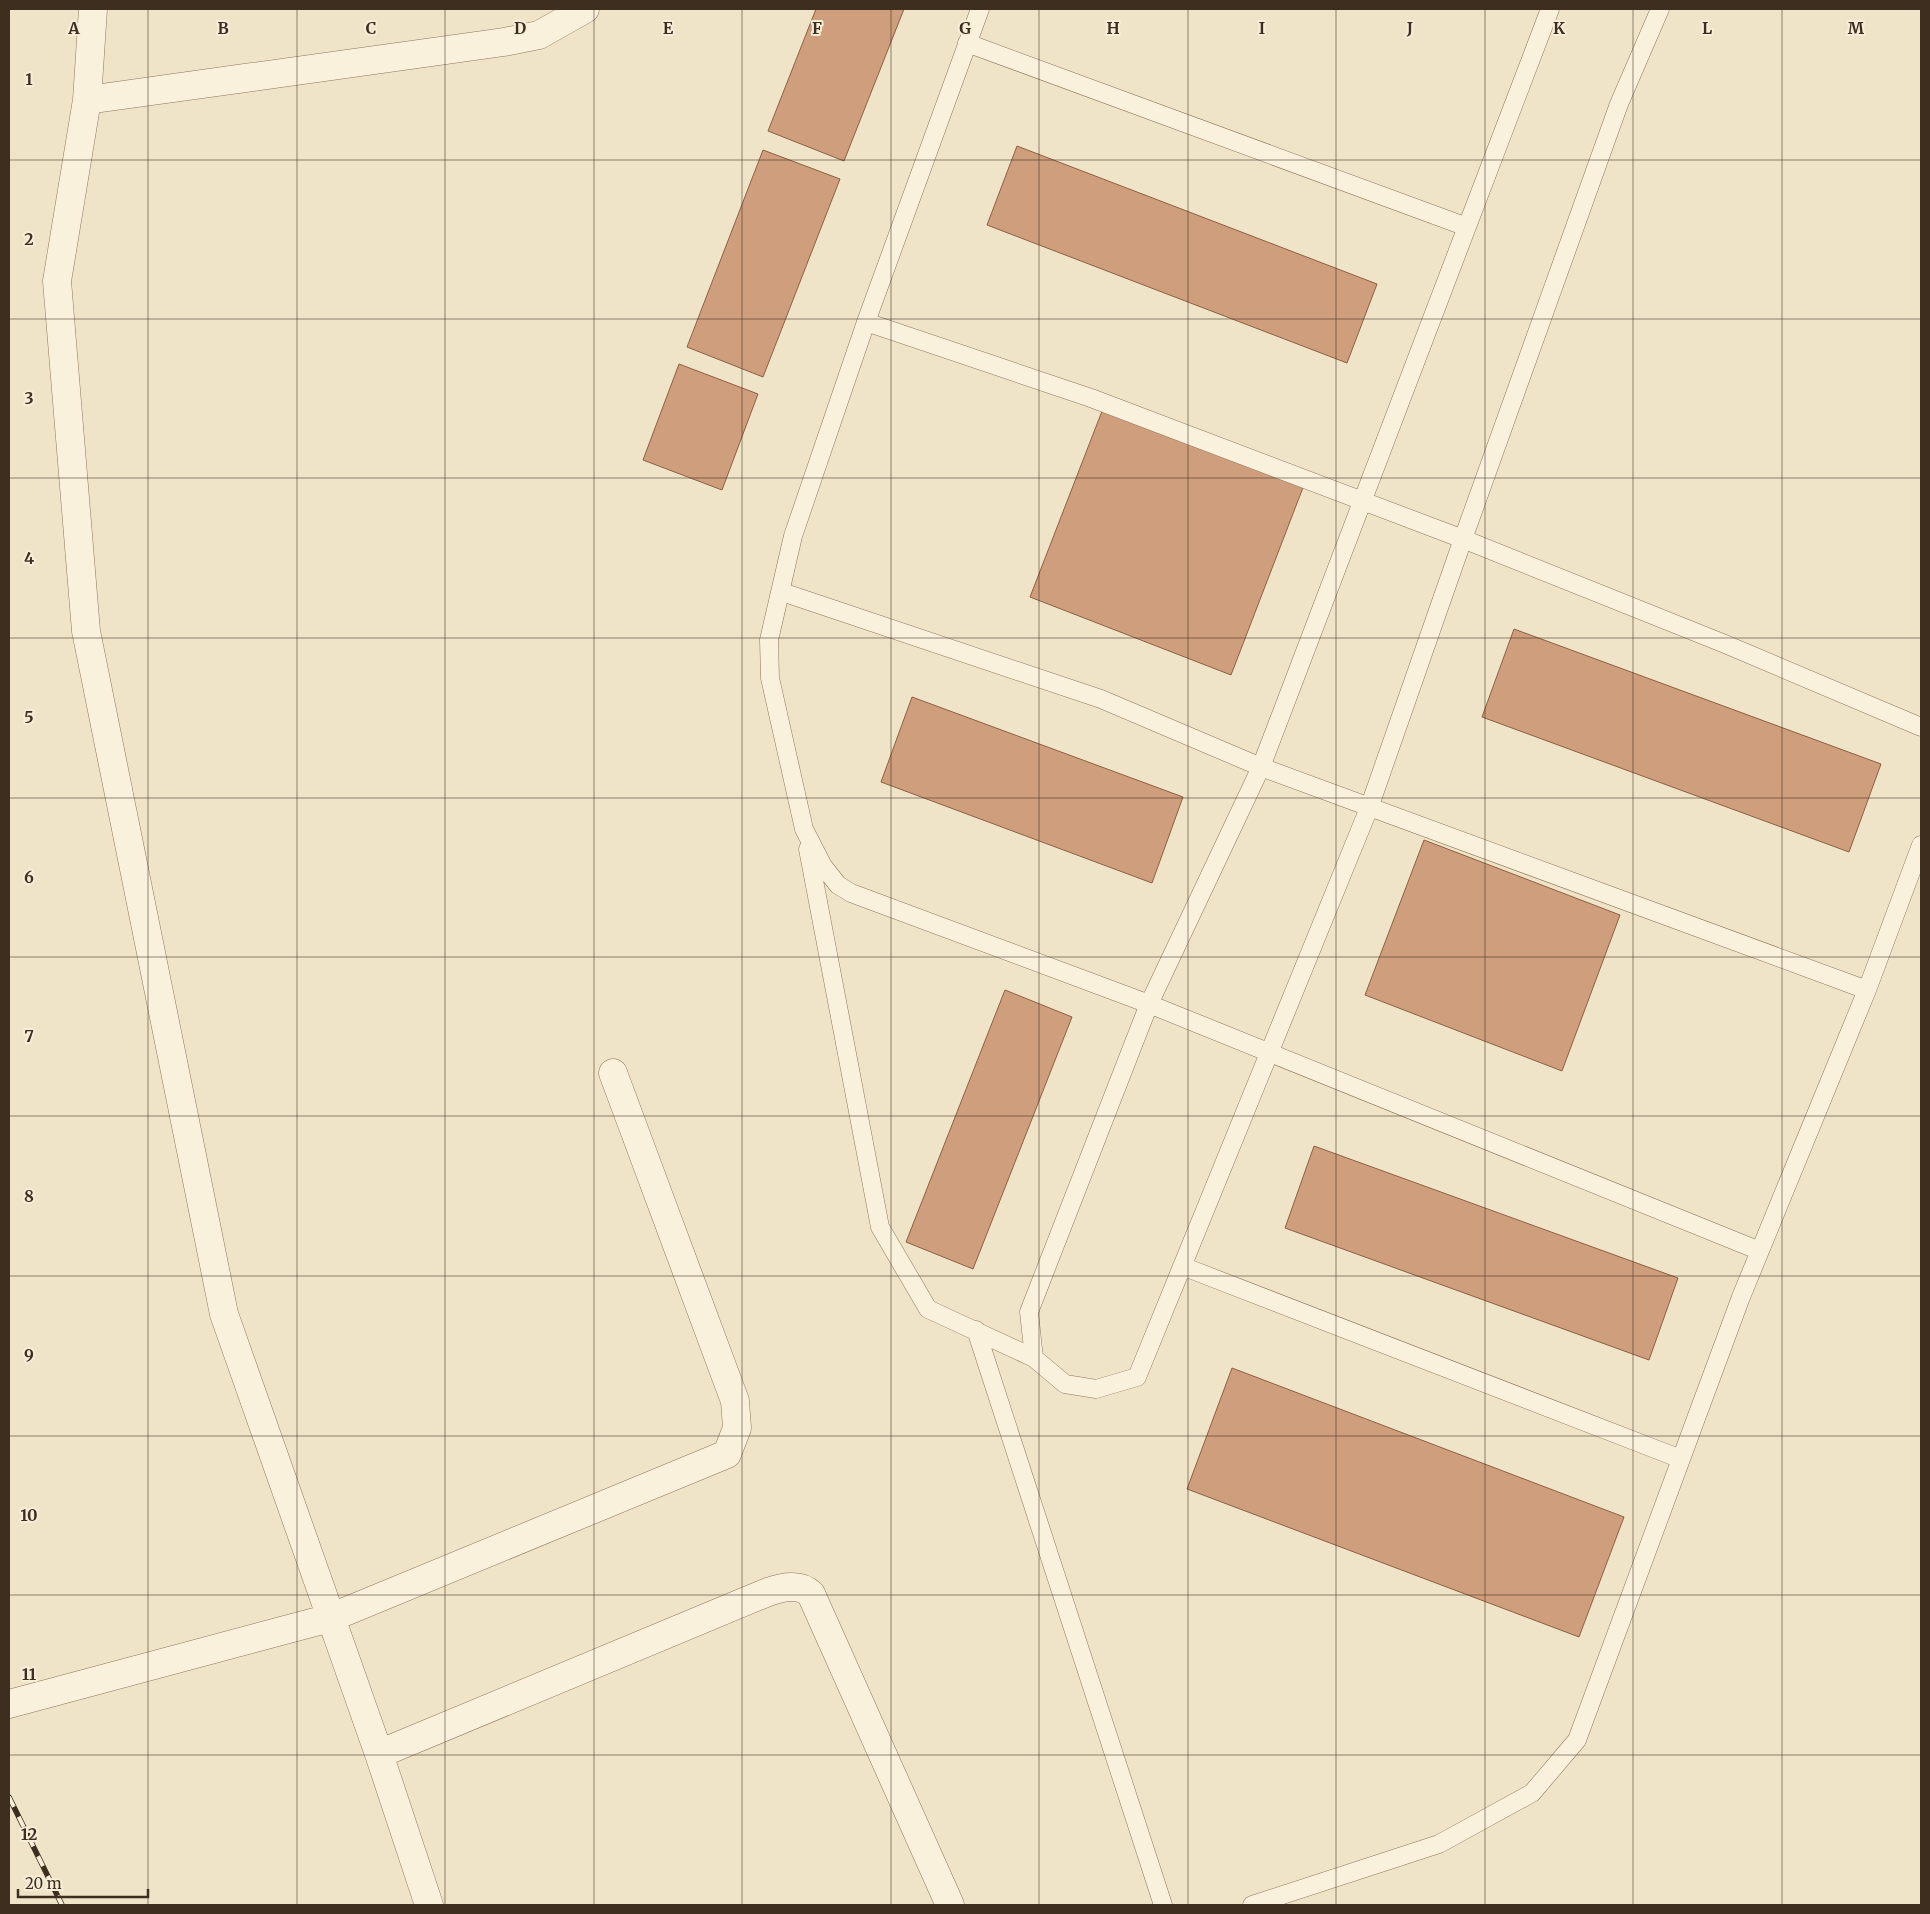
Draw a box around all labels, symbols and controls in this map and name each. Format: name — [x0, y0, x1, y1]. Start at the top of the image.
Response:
text: A — [67, 18, 80, 38]
text: B — [217, 18, 229, 38]
text: C — [366, 18, 376, 38]
text: D — [514, 18, 526, 38]
text: E — [663, 18, 674, 38]
text: F — [812, 18, 822, 38]
text: G — [959, 18, 971, 38]
text: H — [1106, 18, 1120, 38]
text: I — [1259, 18, 1265, 38]
text: J — [1406, 18, 1413, 38]
text: K — [1553, 18, 1565, 38]
text: L — [1702, 18, 1712, 38]
text: M — [1848, 18, 1865, 38]
text: 1 — [25, 69, 33, 89]
text: 2 — [24, 229, 34, 249]
text: 3 — [24, 388, 34, 408]
text: 4 — [24, 548, 34, 568]
text: 5 — [24, 707, 34, 727]
text: 6 — [24, 867, 34, 887]
text: 7 — [24, 1026, 34, 1046]
text: 8 — [24, 1186, 34, 1206]
text: 9 — [24, 1345, 34, 1365]
text: 10 — [20, 1505, 38, 1525]
text: 11 — [22, 1664, 37, 1684]
text: 12 — [21, 1824, 37, 1844]
scale bar — [18, 1866, 148, 1898]
text: 20 m — [25, 1874, 62, 1893]

